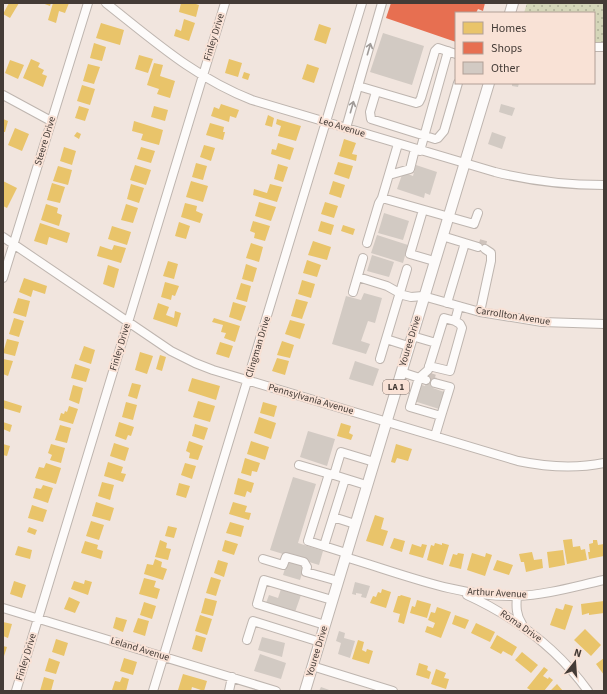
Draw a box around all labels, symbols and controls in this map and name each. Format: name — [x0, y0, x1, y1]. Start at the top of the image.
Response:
street label: Finley Drive — [200, 12, 228, 62]
legend — [455, 12, 595, 84]
text: Homes — [491, 20, 526, 37]
text: Shops — [491, 40, 522, 57]
one-way arrow — [366, 43, 373, 56]
text: Other — [491, 60, 521, 77]
one-way arrow — [349, 101, 356, 114]
street label: Leo Avenue — [317, 113, 367, 141]
street label: Steere Drive — [31, 115, 59, 167]
street label: Carrollton Avenue — [475, 303, 551, 329]
street label: Clingman Drive — [242, 314, 274, 380]
street label: Youree Drive — [395, 314, 424, 369]
street label: Finley Drive — [106, 322, 134, 372]
street label: Pennsylvania Avenue — [267, 380, 355, 418]
road number: LA 1 — [383, 380, 409, 394]
street label: Arthur Avenue — [467, 584, 527, 602]
street label: Roma Drive — [497, 606, 545, 646]
street label: Youree Drive — [302, 624, 331, 679]
street label: Finley Drive — [12, 632, 40, 682]
street label: Leland Avenue — [109, 633, 171, 665]
north arrow — [555, 642, 595, 682]
text: N — [572, 645, 583, 661]

